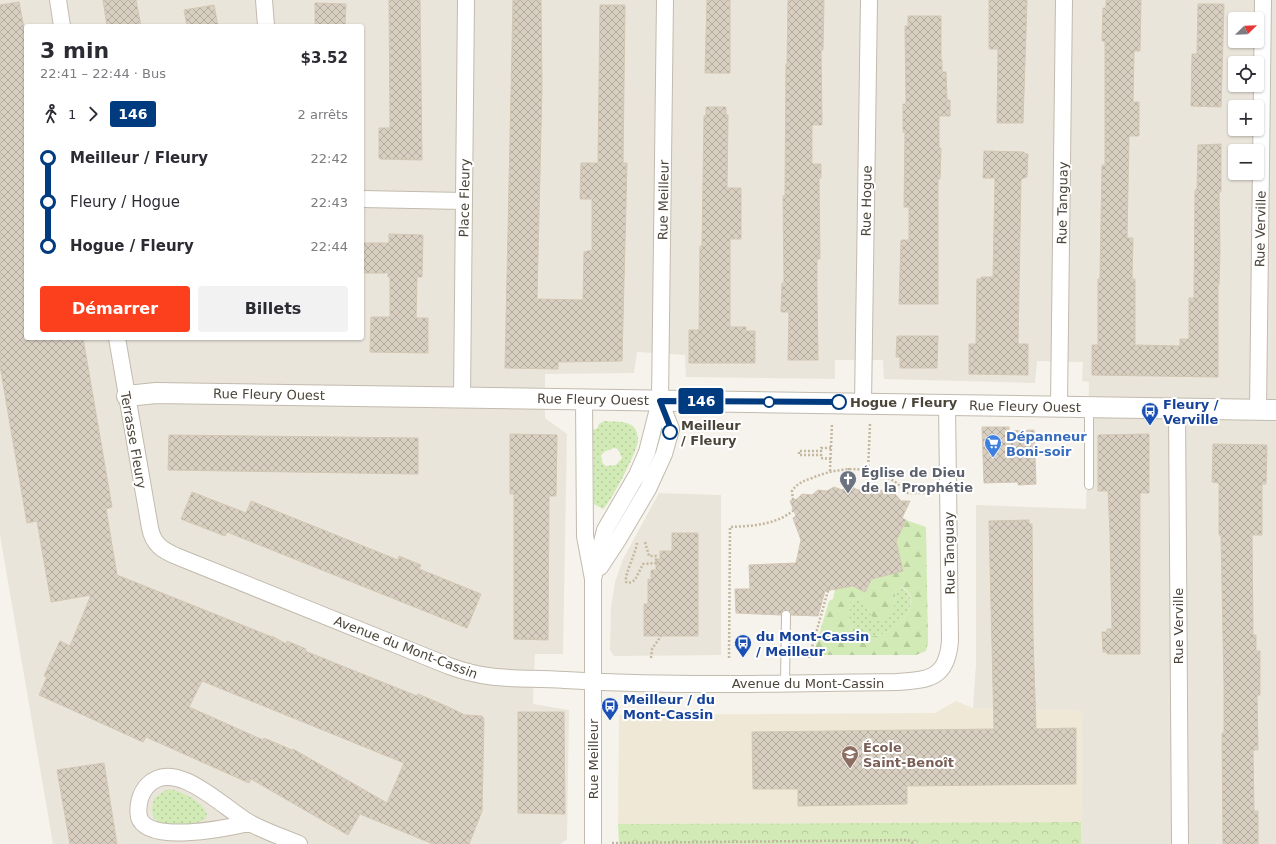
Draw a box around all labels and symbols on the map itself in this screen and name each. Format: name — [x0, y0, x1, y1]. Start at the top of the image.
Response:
north arrow — [1228, 12, 1264, 48]
street label: Place Fleury — [456, 158, 473, 238]
street label: Rue Meilleur — [655, 159, 672, 240]
street label: Rue Tanguay — [1054, 161, 1071, 245]
street label: Rue Hogue — [858, 165, 875, 237]
street label: Rue Verville — [1252, 191, 1269, 267]
street label: Rue Fleury Ouest — [213, 386, 325, 403]
line badge: 146 — [678, 388, 724, 414]
street label: Terrasse Fleury — [117, 389, 149, 490]
street label: Rue Fleury Ouest — [537, 391, 649, 408]
marker: Hogue / Fleury — [831, 394, 847, 410]
place label: Hogue / Fleury — [850, 395, 958, 410]
unlabelled marker — [763, 396, 775, 408]
place label: Fleury / Verville — [1163, 397, 1219, 427]
street label: Rue Fleury Ouest — [969, 398, 1081, 415]
bus stop icon: Fleury / Verville — [1140, 401, 1160, 426]
place label: Meilleur / Fleury — [681, 418, 741, 448]
marker: Meilleur / Fleury — [662, 424, 678, 440]
place label: Dépanneur Boni-soir — [1006, 429, 1087, 459]
supermarket icon: Dépanneur Boni-soir — [983, 433, 1003, 458]
place label: Église de Dieu de la Prophétie — [861, 465, 973, 495]
church icon: Église de Dieu de la Prophétie — [838, 469, 858, 494]
street label: Rue Tanguay — [941, 511, 958, 595]
street label: Rue Verville — [1171, 588, 1186, 664]
street label: Avenue du Mont-Cassin — [332, 613, 480, 682]
place label: du Mont-Cassin / Meilleur — [756, 629, 869, 659]
bus stop icon: du Mont-Cassin / Meilleur — [733, 633, 753, 658]
street label: Avenue du Mont-Cassin — [732, 676, 884, 691]
place label: Meilleur / du Mont-Cassin — [623, 692, 715, 722]
bus stop icon: Meilleur / du Mont-Cassin — [600, 696, 620, 721]
street label: Rue Meilleur — [586, 718, 601, 799]
place label: École Saint-Benoît — [863, 740, 954, 770]
school or university icon: École Saint-Benoît — [840, 744, 860, 769]

